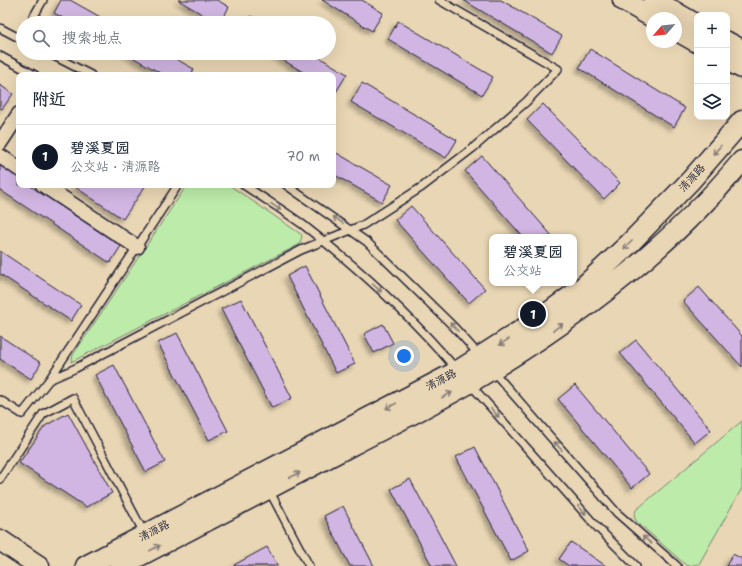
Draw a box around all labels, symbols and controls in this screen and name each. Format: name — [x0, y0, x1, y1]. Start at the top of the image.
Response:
north arrow — [646, 12, 682, 48]
map controls — [694, 12, 730, 120]
button: + — [694, 12, 730, 48]
search box — [16, 16, 336, 60]
icon: search — [30, 27, 52, 49]
text: 搜索地点 — [62, 28, 122, 48]
button: − — [694, 48, 730, 84]
button: layers — [694, 84, 730, 120]
text: 附近 — [32, 88, 66, 110]
text: 碧溪夏园 — [70, 138, 130, 158]
one-way arrow — [712, 145, 721, 156]
text: 1 — [42, 148, 48, 165]
text: 70 m — [286, 148, 320, 165]
text: 公交站 · 清源路 — [70, 158, 161, 175]
street label: 清源路 — [675, 161, 709, 195]
one-way arrow — [270, 203, 281, 211]
one-way arrow — [333, 216, 344, 224]
popup — [489, 234, 577, 286]
one-way arrow — [623, 240, 633, 250]
text: 碧溪夏园 — [503, 242, 563, 262]
text: 公交站 — [503, 262, 542, 279]
one-way arrow — [372, 284, 382, 293]
pin: 1 — [520, 299, 546, 329]
one-way arrow — [449, 322, 459, 332]
one-way arrow — [552, 322, 563, 331]
one-way arrow — [498, 339, 510, 347]
your location — [394, 346, 414, 366]
street label: 清源路 — [423, 366, 459, 394]
one-way arrow — [441, 390, 453, 398]
one-way arrow — [385, 403, 397, 410]
one-way arrow — [491, 408, 500, 418]
one-way arrow — [554, 441, 563, 451]
one-way arrow — [289, 471, 301, 478]
one-way arrow — [577, 505, 586, 515]
street label: 清源路 — [136, 517, 172, 545]
one-way arrow — [642, 536, 653, 545]
one-way arrow — [149, 544, 161, 551]

